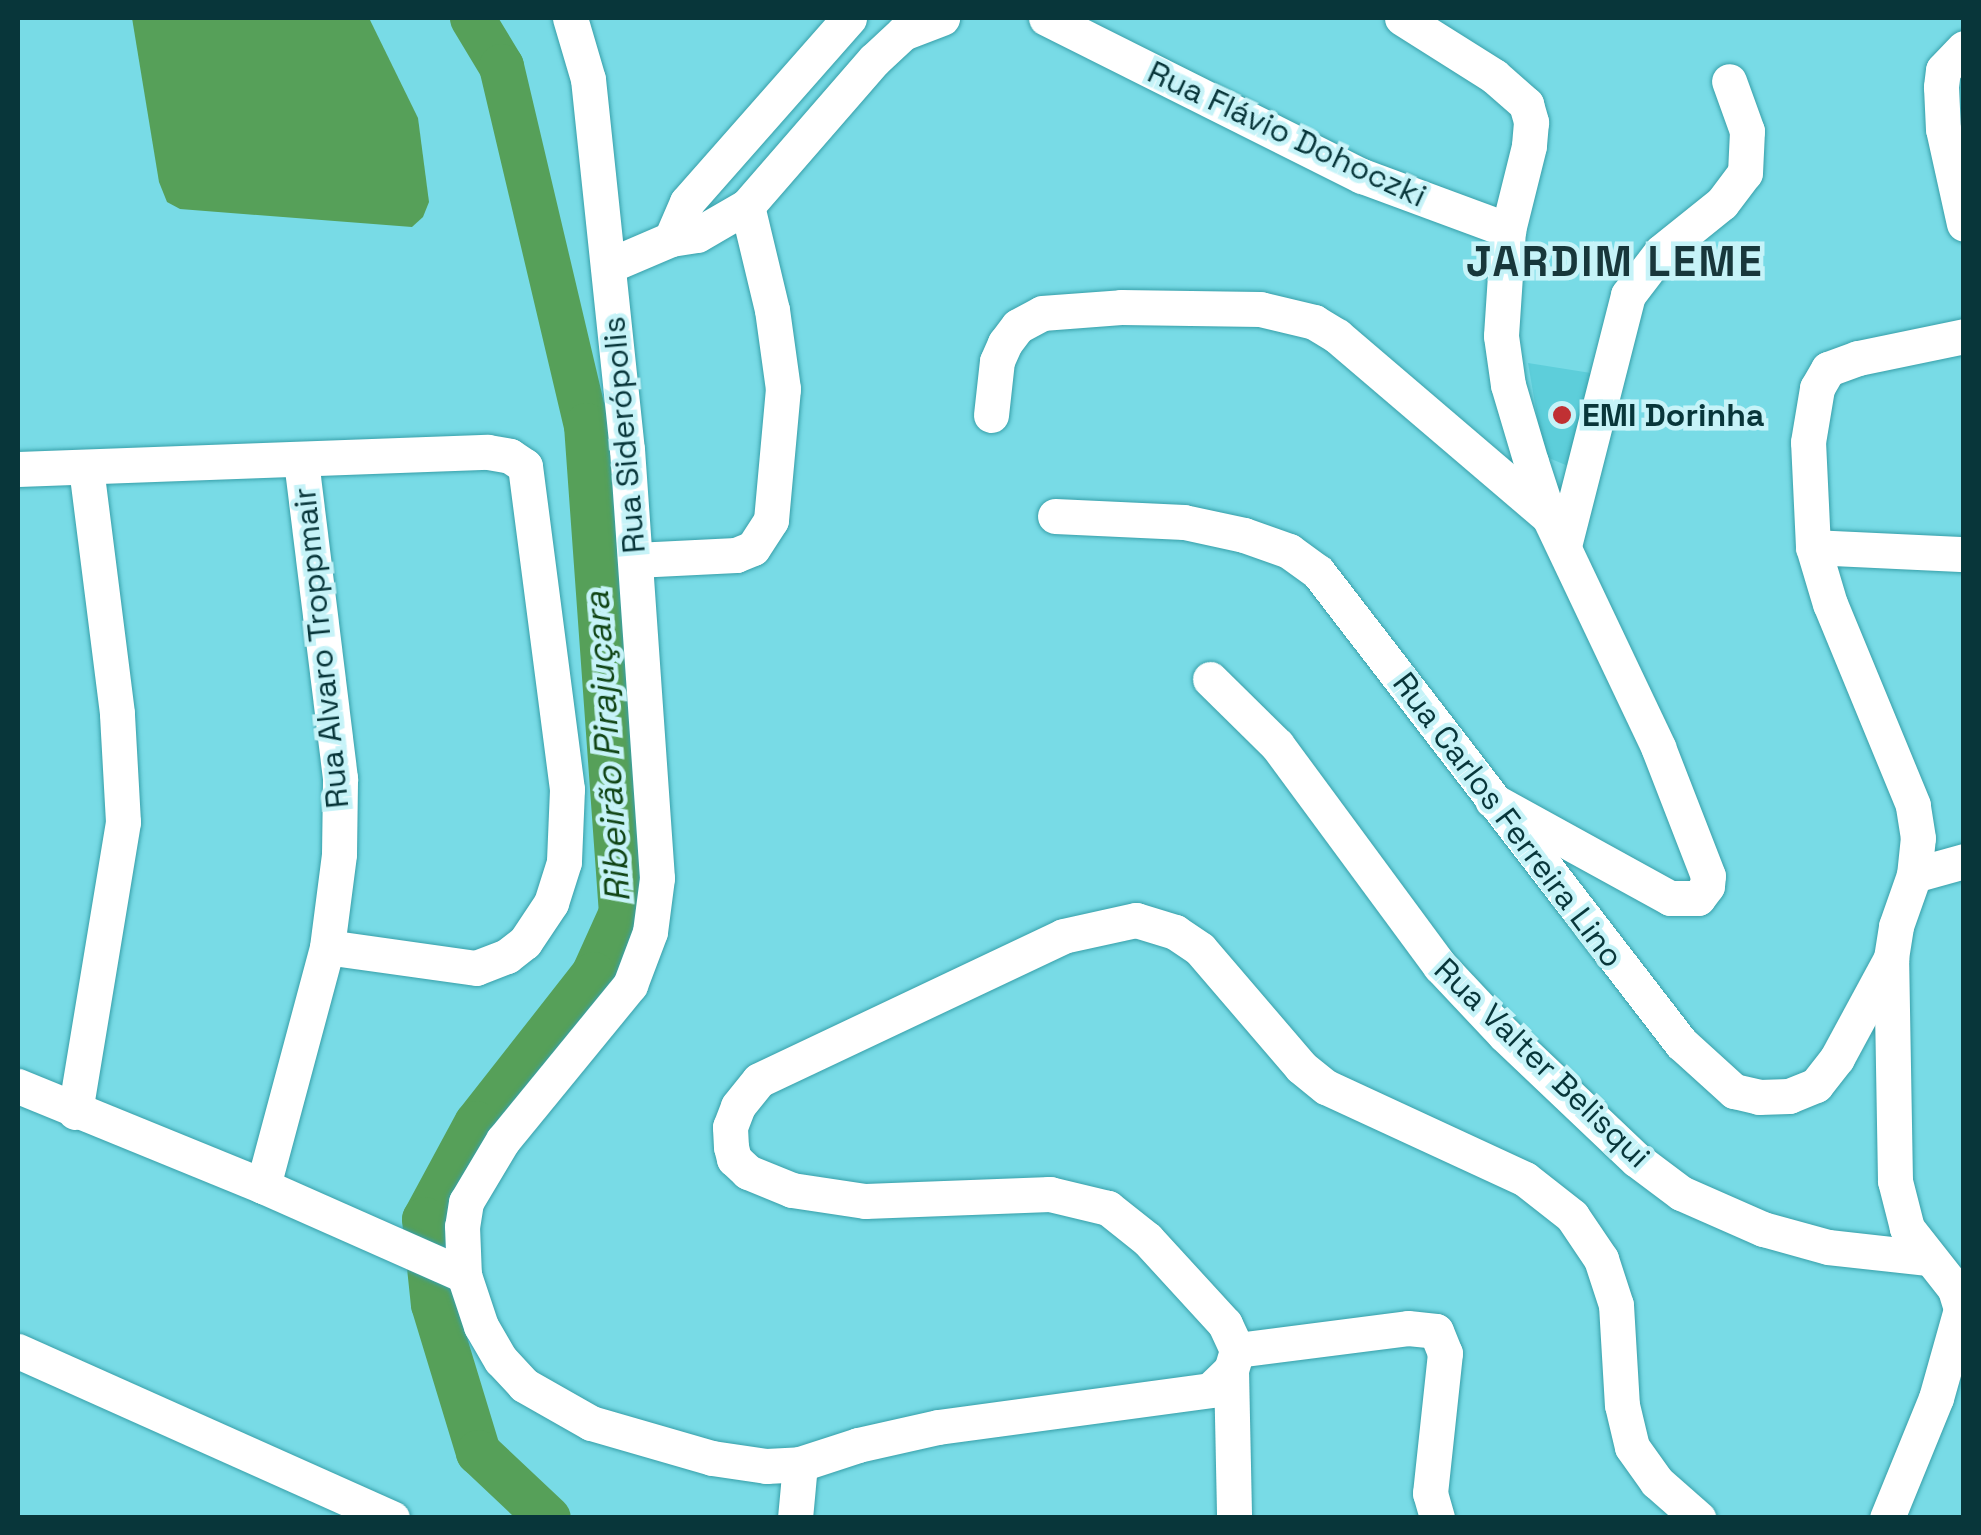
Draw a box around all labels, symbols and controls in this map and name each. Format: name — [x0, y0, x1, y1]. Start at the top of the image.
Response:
street label: Rua Flávio Dohoczki — [1142, 53, 1432, 215]
district label: JARDIM LEME — [1466, 237, 1764, 287]
street label: Rua Siderópolis — [595, 315, 653, 555]
place label: EMI Dorinha — [1582, 396, 1765, 434]
marker: EMI Dorinha — [1551, 404, 1573, 426]
street label: Rua Alvaro Troppmair — [285, 485, 357, 811]
water label: Ribeirão Pirajuçara — [575, 590, 639, 904]
street label: Rua Carlos Ferreira Lino — [1385, 665, 1631, 975]
street label: Rua Valter Belisqui — [1426, 950, 1658, 1176]

